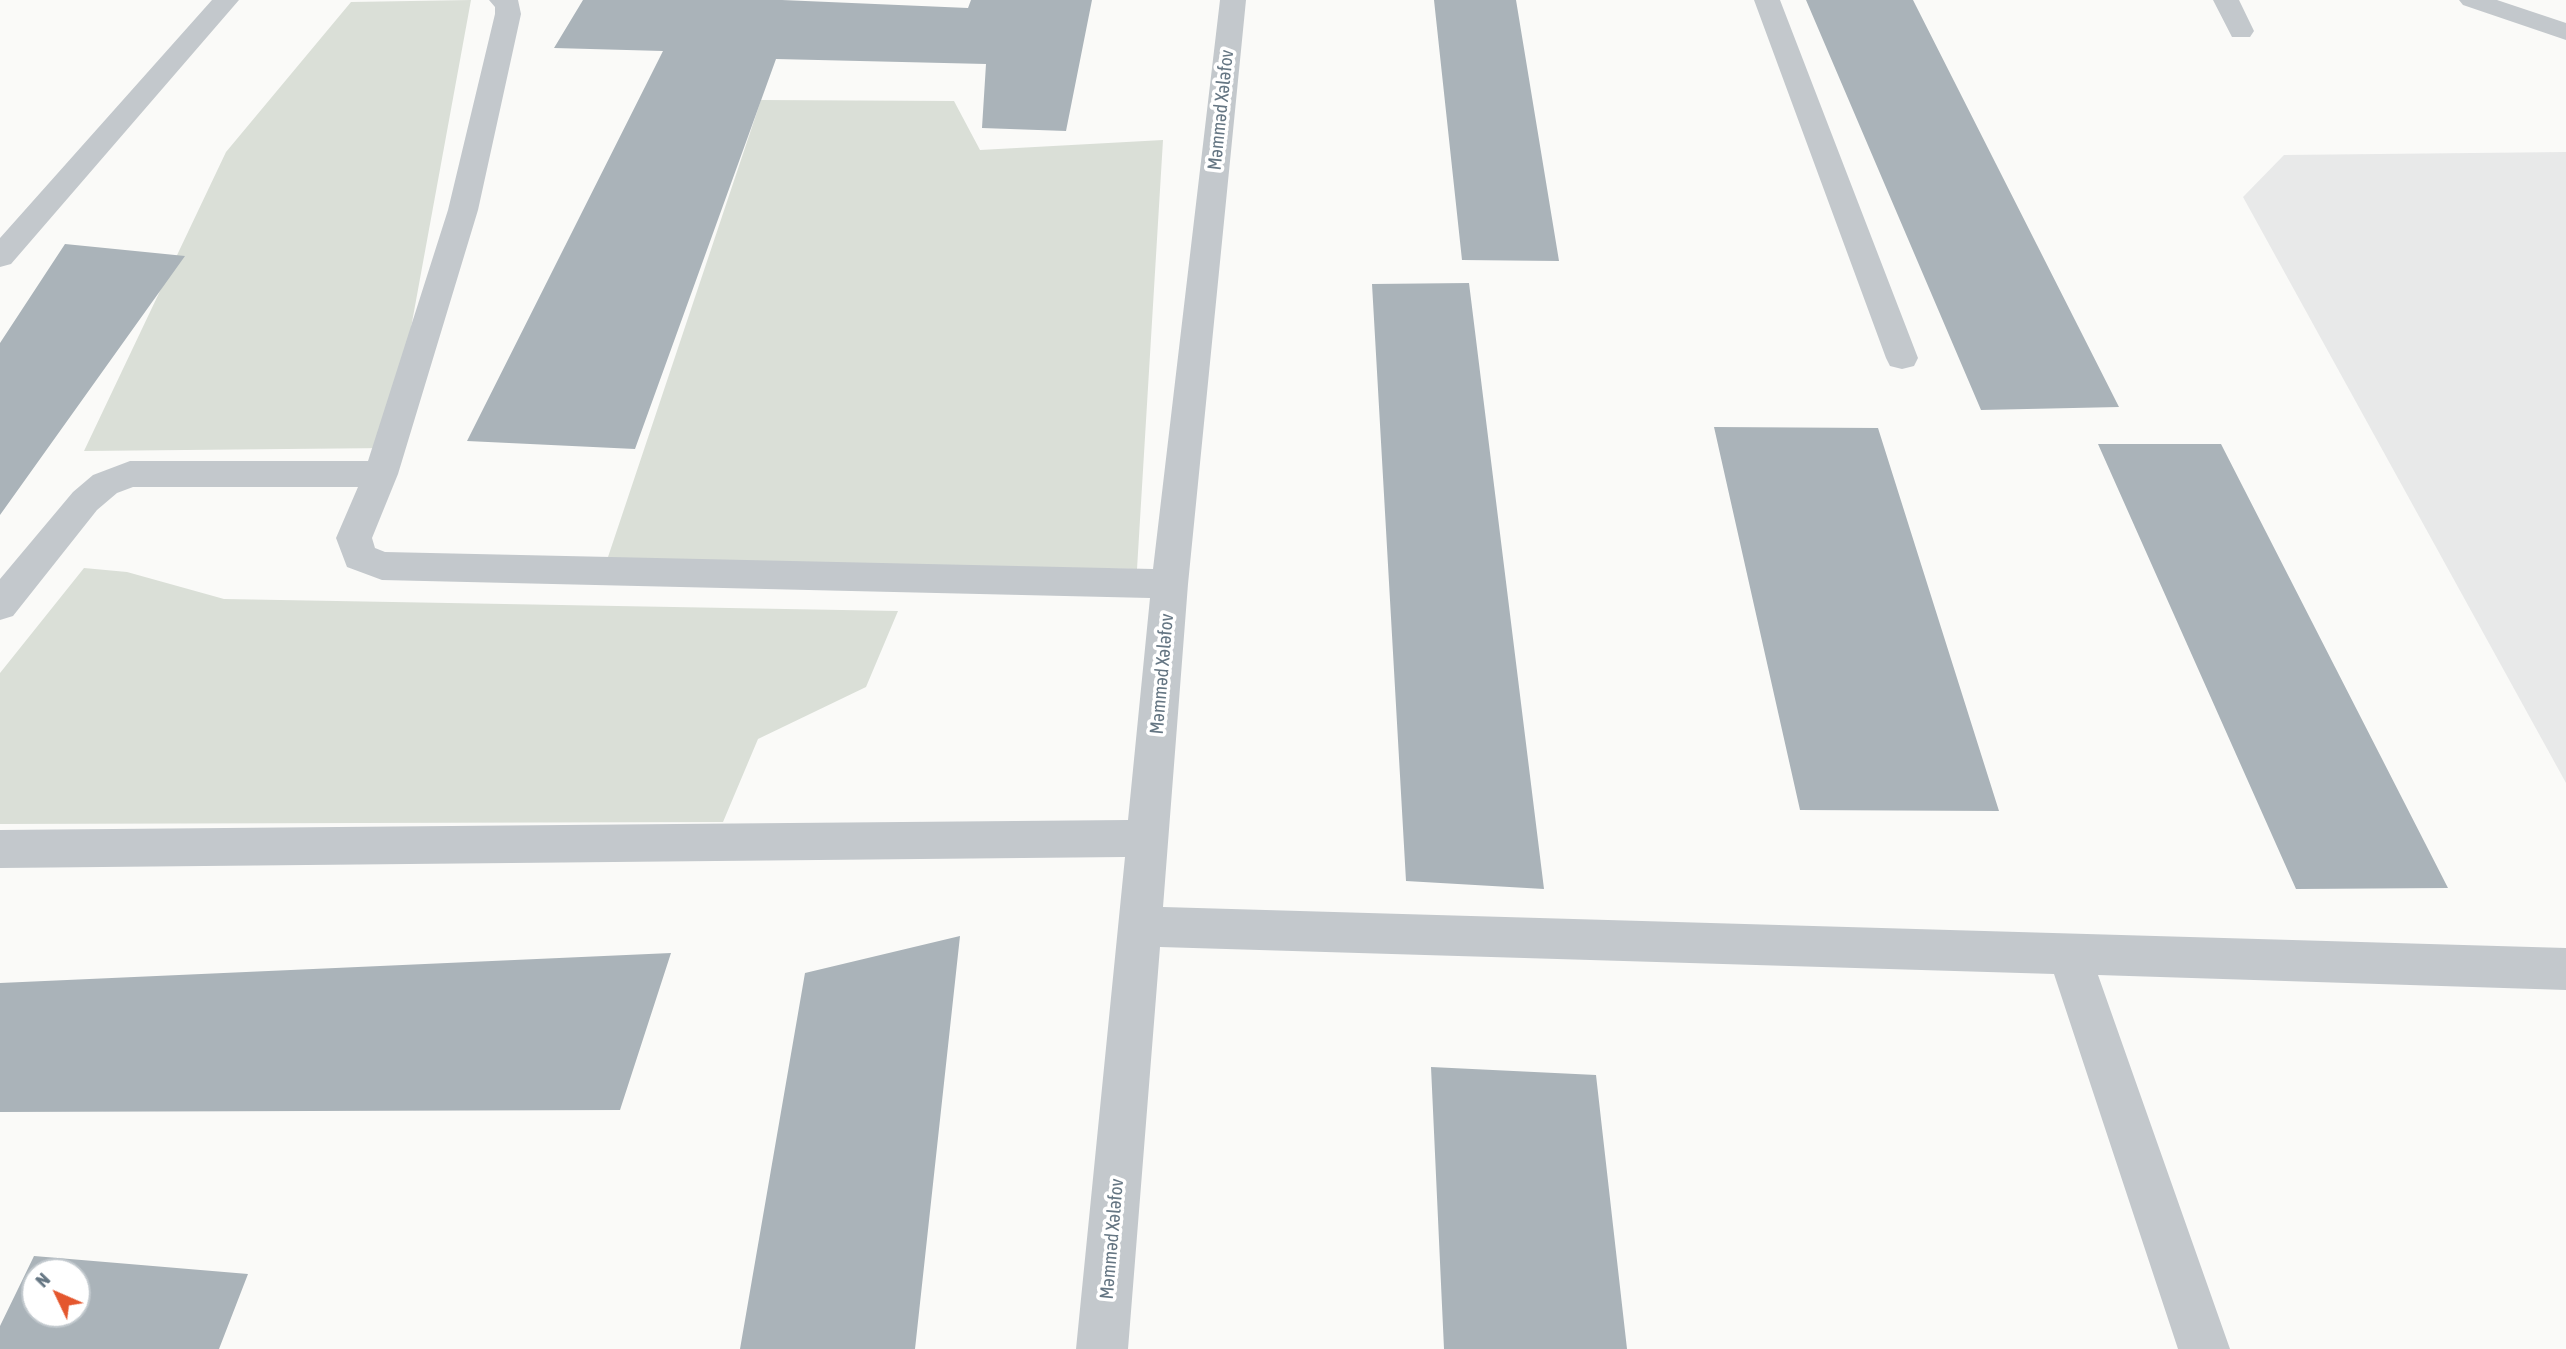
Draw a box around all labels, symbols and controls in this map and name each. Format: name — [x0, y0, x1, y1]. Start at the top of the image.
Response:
street label: Məmməd Xələfov — [1203, 49, 1239, 171]
street label: Məmməd Xələfov — [1145, 613, 1179, 735]
street label: Məmməd Xələfov — [1095, 1178, 1129, 1300]
north arrow — [21, 1258, 91, 1328]
text: N — [31, 1268, 54, 1291]

